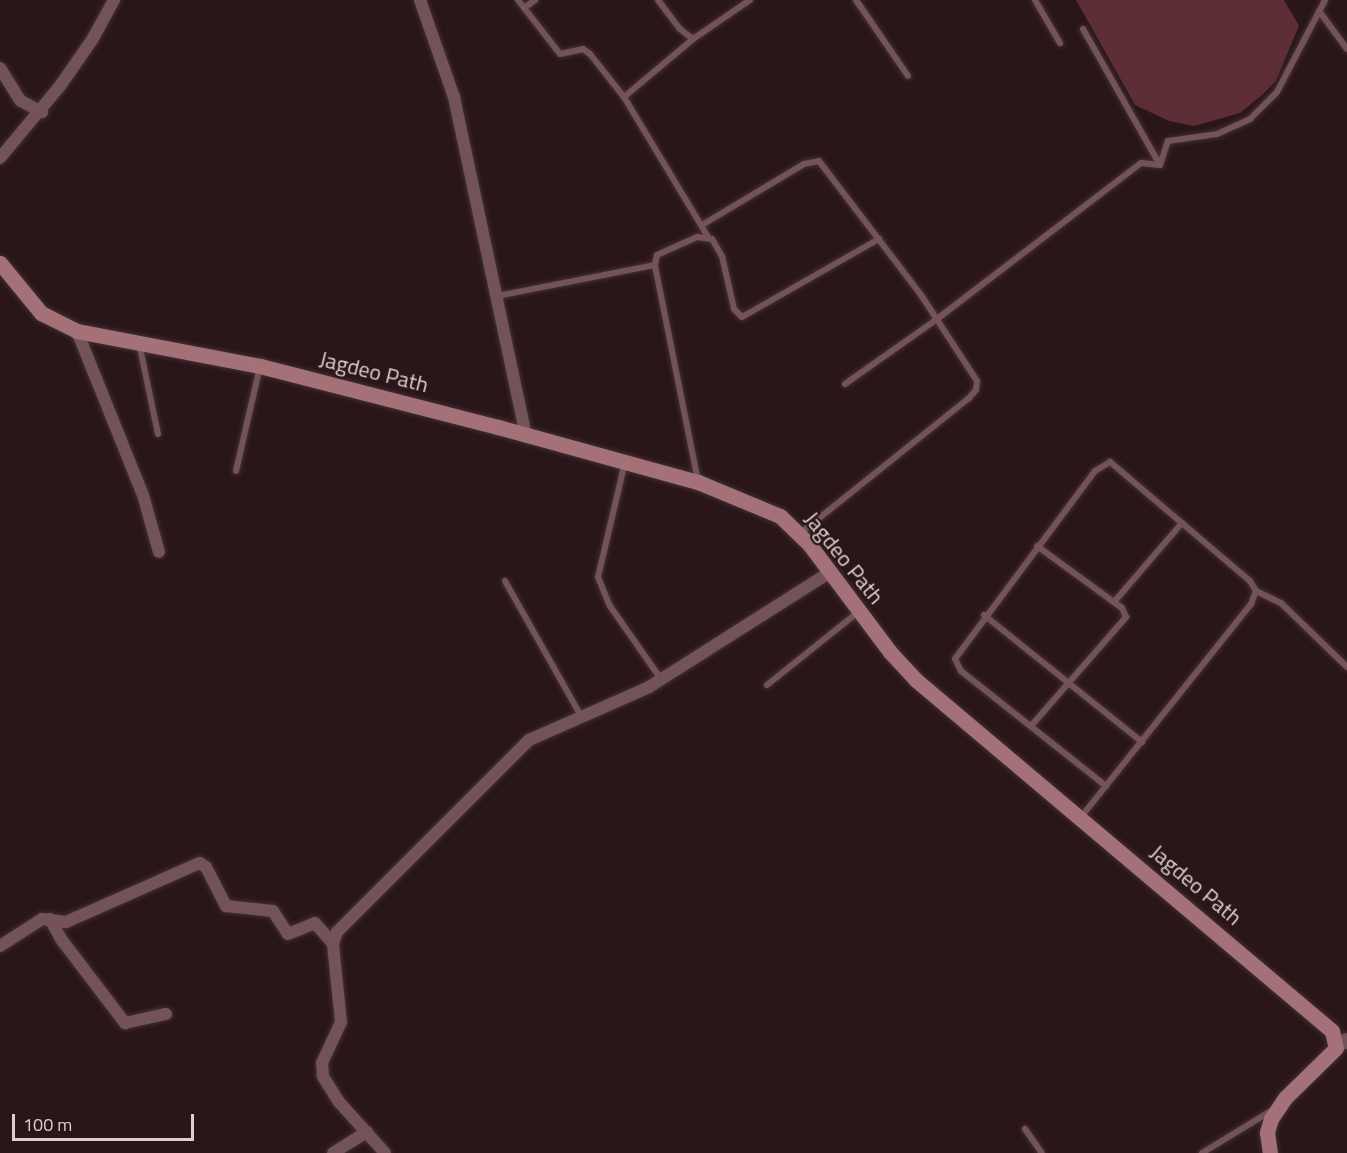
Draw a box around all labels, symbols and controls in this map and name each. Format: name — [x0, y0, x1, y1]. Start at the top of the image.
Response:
street label: Jagdeo Path — [317, 346, 431, 398]
street label: Jagdeo Path — [799, 506, 889, 610]
street label: Jagdeo Path — [1145, 839, 1247, 931]
scale bar — [15, 1102, 196, 1140]
text: 100 m — [23, 1111, 72, 1138]

